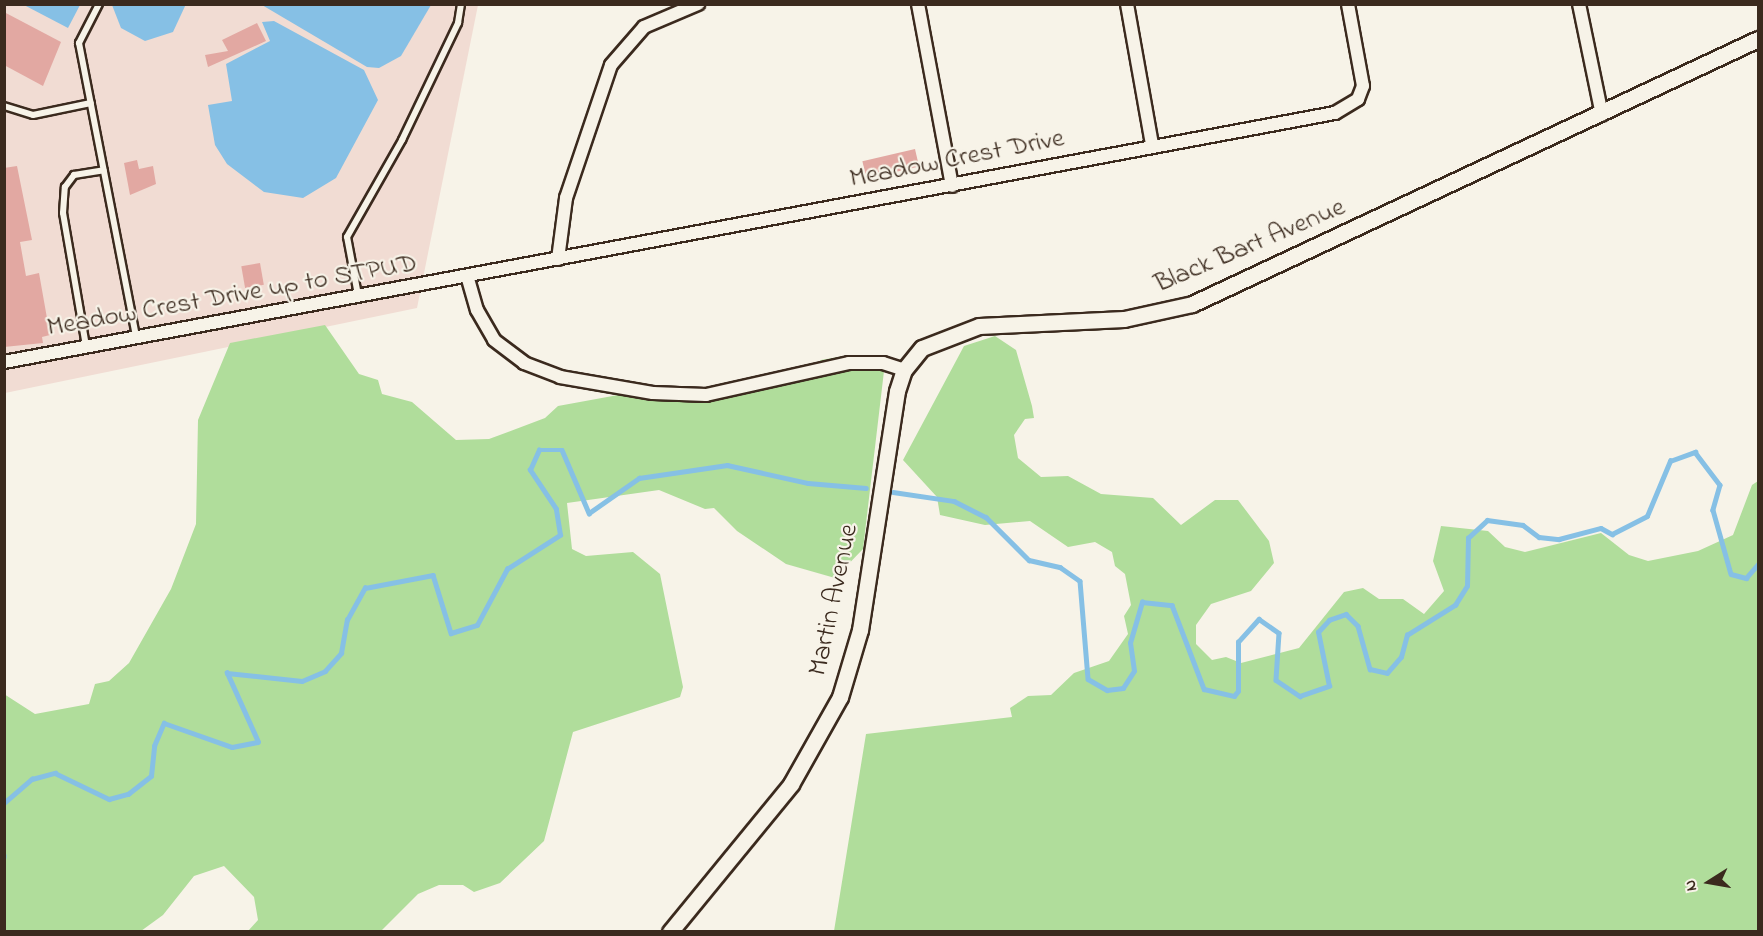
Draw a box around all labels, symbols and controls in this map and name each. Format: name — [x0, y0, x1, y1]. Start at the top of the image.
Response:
street label: Meadow Crest Drive — [847, 122, 1067, 196]
street label: Black Bart Avenue — [1150, 191, 1350, 301]
street label: Meadow Crest Drive up to STPUD — [44, 247, 420, 345]
street label: Martin Avenue — [802, 521, 866, 679]
north arrow — [1679, 852, 1739, 912]
text: N — [1679, 878, 1704, 893]

